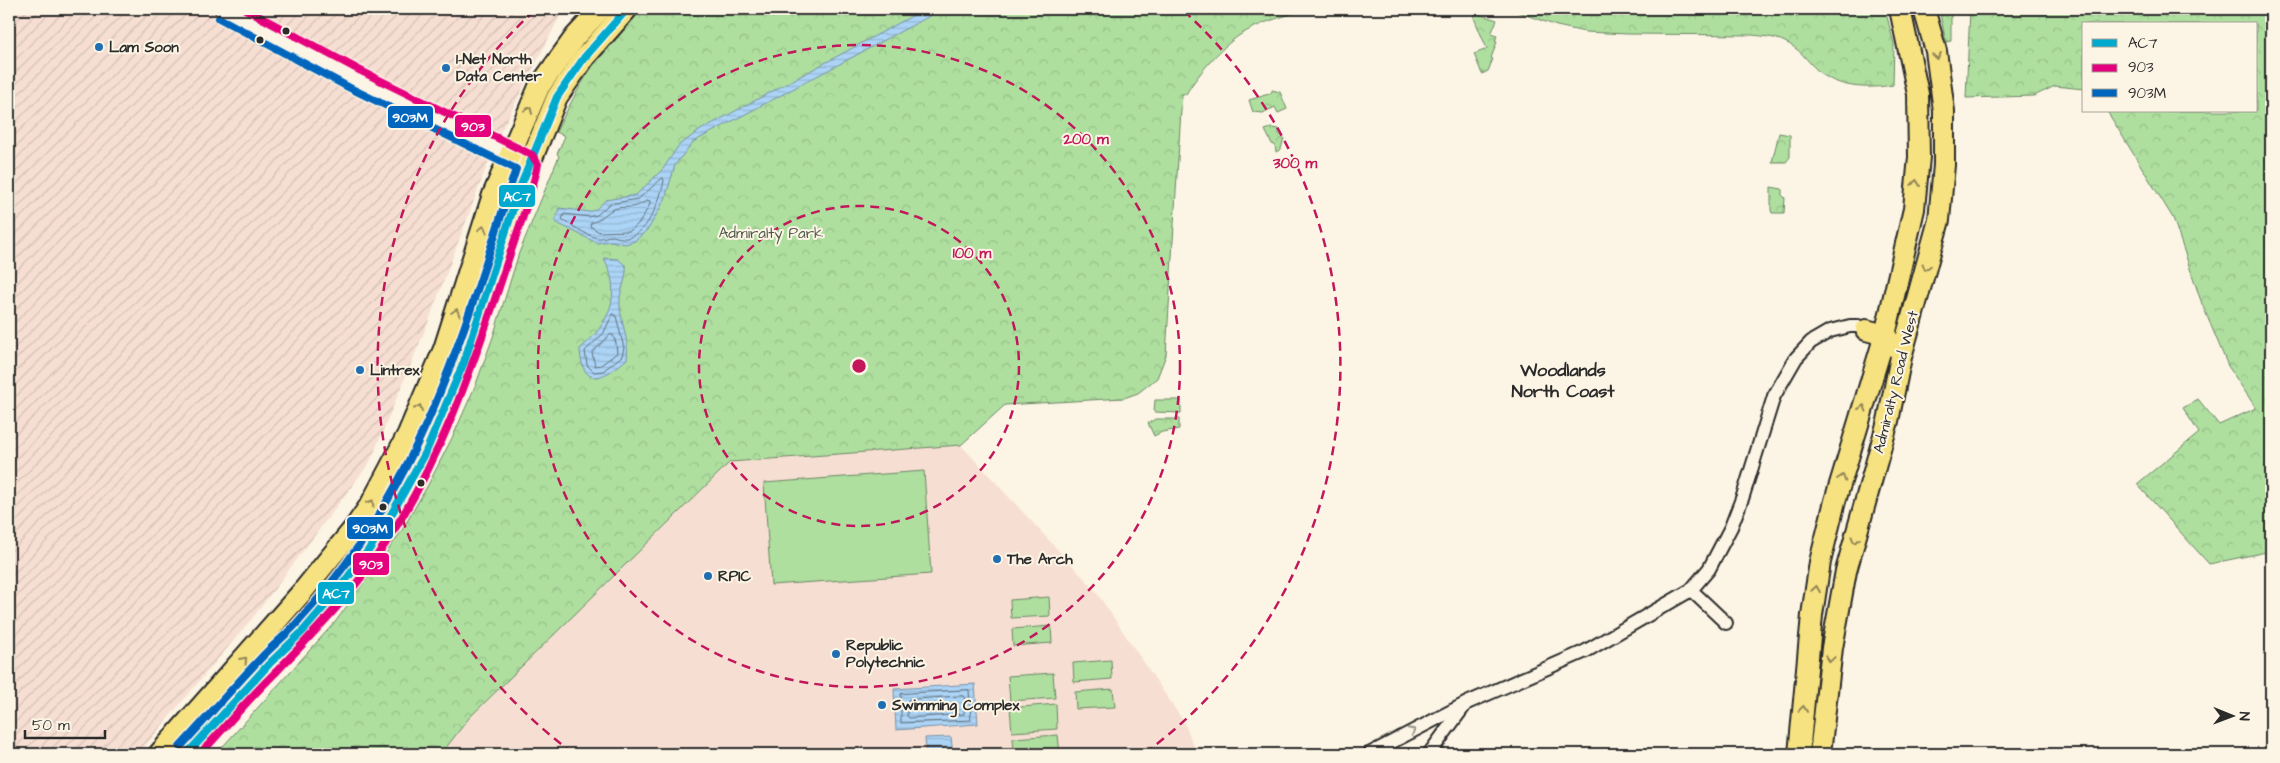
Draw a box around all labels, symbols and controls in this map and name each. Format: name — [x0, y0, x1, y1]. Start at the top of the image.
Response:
legend — [2082, 22, 2258, 112]
unlabelled marker — [281, 26, 291, 36]
text: AC7 — [2128, 33, 2157, 54]
unlabelled marker — [255, 35, 265, 45]
place label: Lam Soon — [109, 37, 179, 58]
marker: Lam Soon — [93, 41, 105, 53]
place label: 1-Net North Data Center — [456, 49, 542, 87]
one-way arrow — [1931, 51, 1941, 60]
text: 903 — [2128, 57, 2154, 78]
marker: 1-Net North Data Center — [440, 62, 452, 74]
text: 903M — [2128, 83, 2166, 104]
line badge: 903M — [387, 105, 434, 129]
one-way arrow — [522, 106, 533, 115]
text: 903M — [392, 108, 428, 128]
line badge: 903 — [454, 114, 492, 138]
text: 903 — [461, 117, 486, 137]
text: 200 m — [1062, 129, 1109, 150]
text: 300 m — [1272, 153, 1317, 174]
one-way arrow — [1910, 178, 1921, 186]
line badge: AC7 — [498, 184, 536, 208]
text: AC7 — [503, 187, 531, 207]
park label: Admiralty Park — [719, 223, 823, 245]
one-way arrow — [477, 225, 487, 234]
text: 100 m — [953, 243, 992, 264]
one-way arrow — [1921, 263, 1932, 272]
one-way arrow — [450, 309, 460, 317]
street label: Admiralty Road West — [1868, 309, 1925, 456]
centre of rings — [850, 357, 868, 375]
district label: Woodlands North Coast — [1511, 358, 1615, 404]
place label: Lintrex — [370, 360, 421, 381]
marker: Lintrex — [354, 364, 366, 376]
one-way arrow — [413, 404, 424, 413]
one-way arrow — [1857, 405, 1867, 413]
one-way arrow — [1836, 475, 1846, 483]
unlabelled marker — [416, 478, 426, 488]
one-way arrow — [364, 500, 374, 509]
unlabelled marker — [378, 502, 388, 512]
line badge: 903M — [346, 516, 394, 540]
text: 903M — [352, 519, 388, 539]
one-way arrow — [1850, 535, 1861, 544]
place label: The Arch — [1006, 549, 1073, 570]
line badge: 903 — [352, 552, 390, 576]
marker: The Arch — [991, 553, 1003, 565]
text: 903 — [359, 555, 384, 575]
place label: RPIC — [718, 566, 752, 587]
marker: RPIC — [702, 570, 714, 582]
line badge: AC7 — [317, 581, 355, 605]
text: AC7 — [322, 584, 350, 604]
one-way arrow — [1810, 584, 1820, 593]
place label: Republic Polytechnic — [846, 635, 925, 674]
marker: Republic Polytechnic — [830, 648, 842, 660]
one-way arrow — [1825, 656, 1836, 664]
one-way arrow — [238, 657, 247, 666]
north arrow — [2208, 690, 2258, 740]
place label: Swimming Complex — [891, 695, 1020, 718]
marker: Swimming Complex — [876, 699, 888, 711]
one-way arrow — [1797, 705, 1808, 713]
scale bar — [25, 708, 105, 740]
text: N — [2234, 712, 2254, 721]
text: 50 m — [32, 715, 70, 736]
one-way arrow — [1407, 727, 1416, 737]

